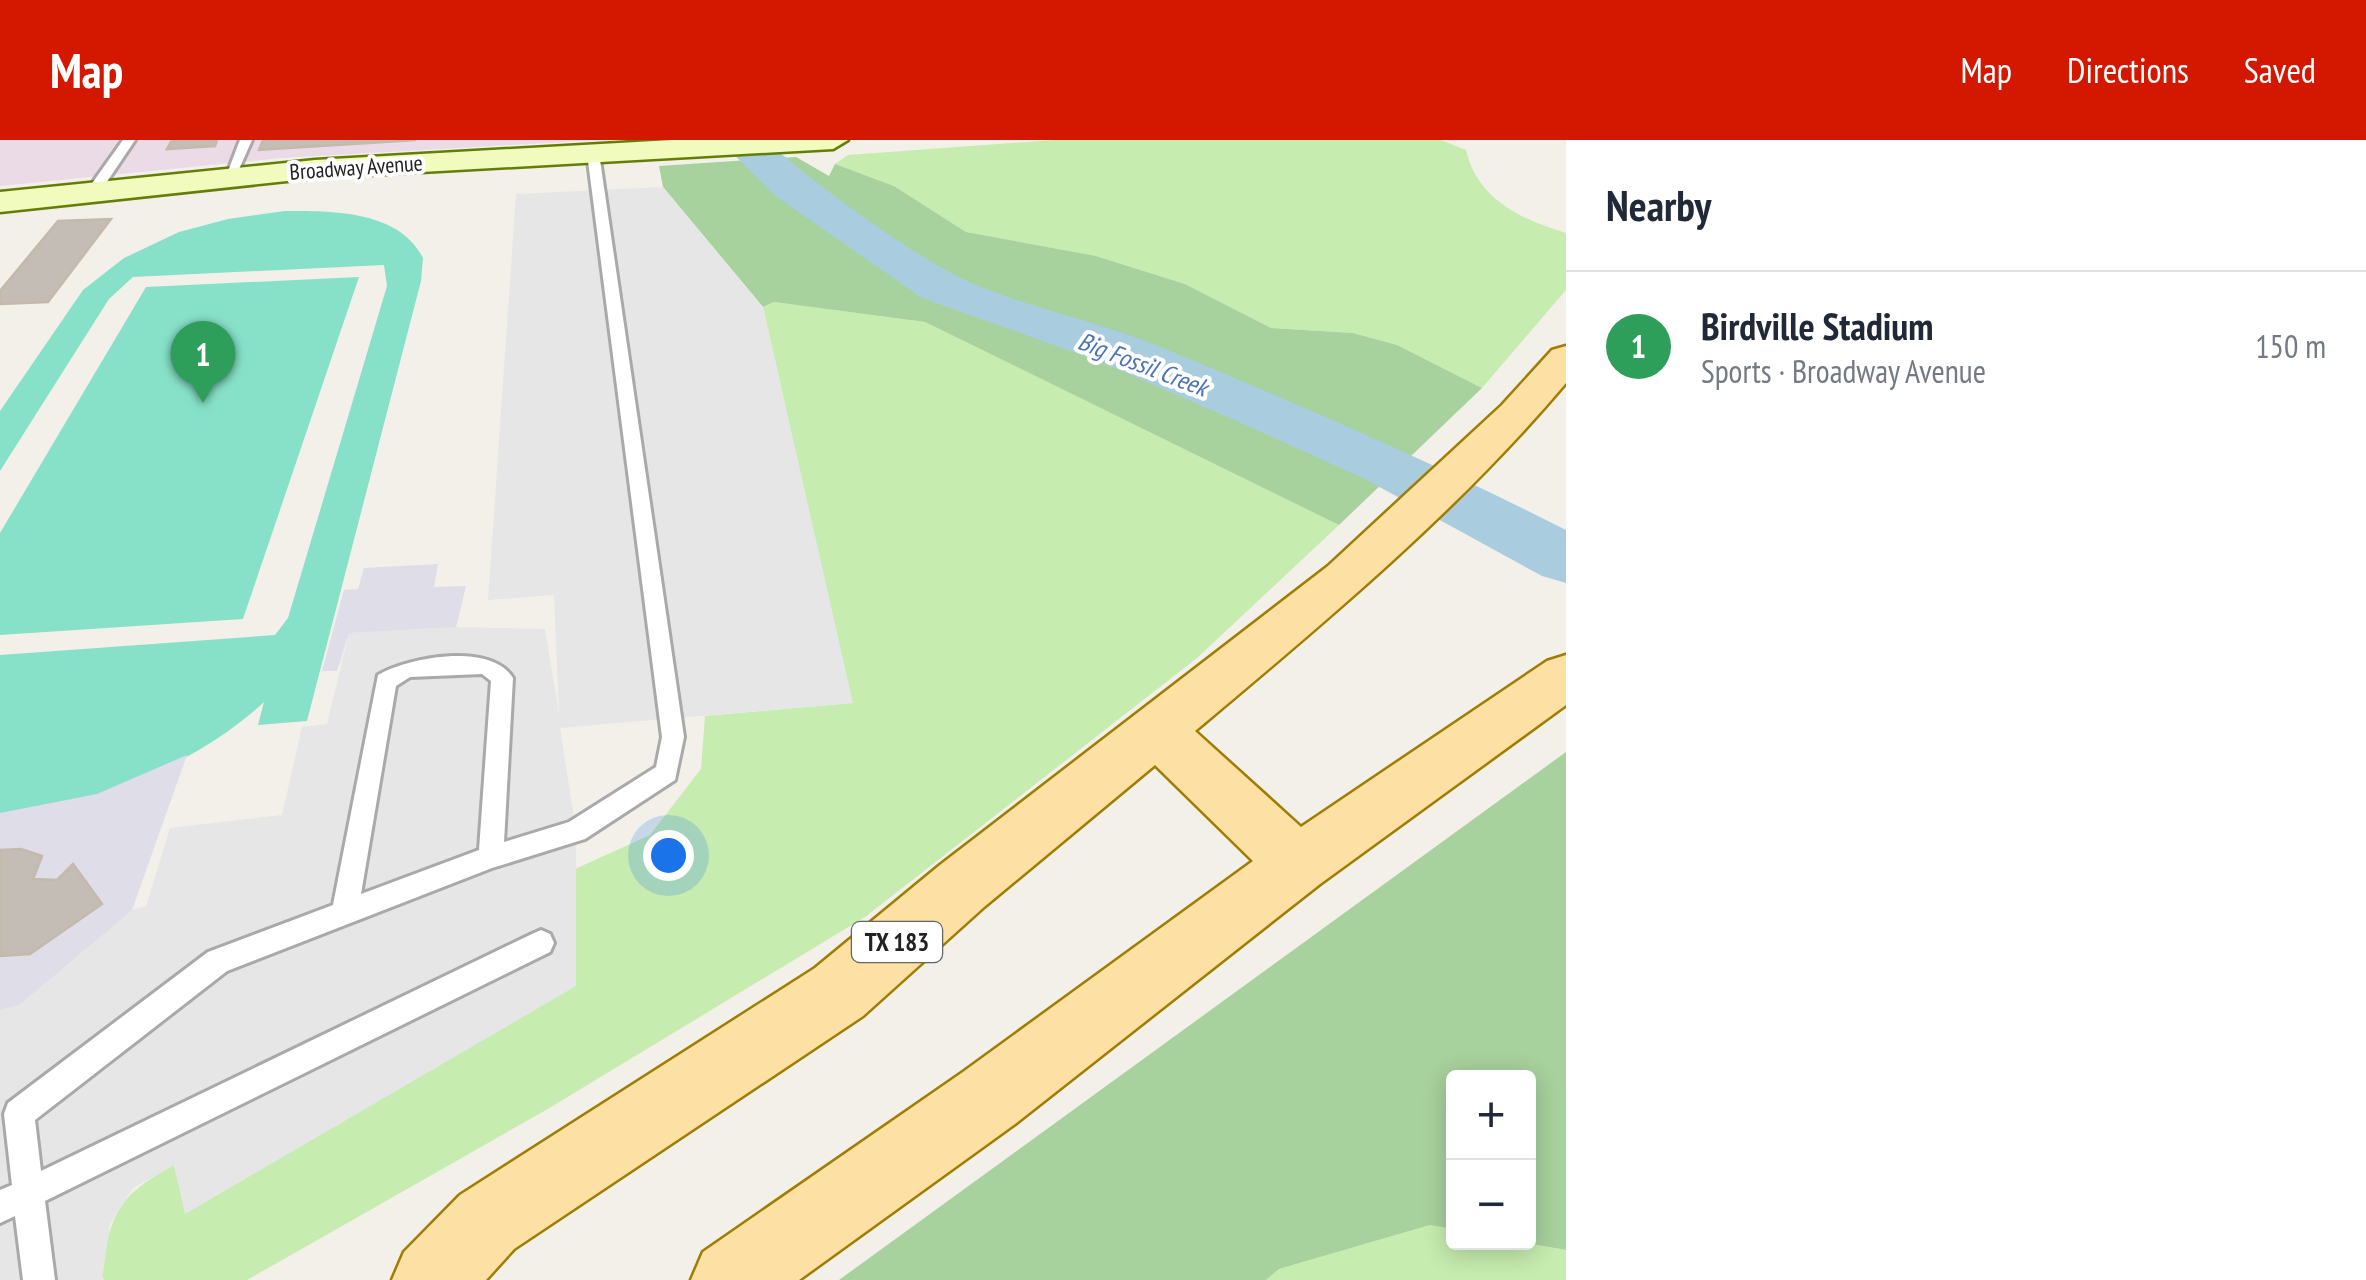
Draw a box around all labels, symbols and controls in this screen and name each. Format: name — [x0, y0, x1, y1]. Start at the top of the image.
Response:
text: Map — [50, 39, 123, 101]
text: Map — [1961, 47, 2012, 93]
text: Directions — [2067, 47, 2189, 93]
text: Saved — [2244, 47, 2316, 93]
street label: Broadway Avenue — [289, 148, 423, 186]
text: Nearby — [1606, 178, 1711, 233]
text: Birdville Stadium — [1701, 301, 1934, 350]
pin: 1 — [170, 320, 236, 403]
water label: Big Fossil Creek — [1074, 325, 1215, 404]
text: 1 — [1631, 325, 1646, 367]
text: 150 m — [2255, 325, 2326, 367]
text: Sports · Broadway Avenue — [1701, 350, 1986, 392]
your location — [643, 830, 694, 881]
road number: TX 183 — [852, 922, 942, 962]
map controls — [1446, 1070, 1536, 1250]
button: + — [1446, 1070, 1536, 1160]
button: − — [1446, 1160, 1536, 1250]

